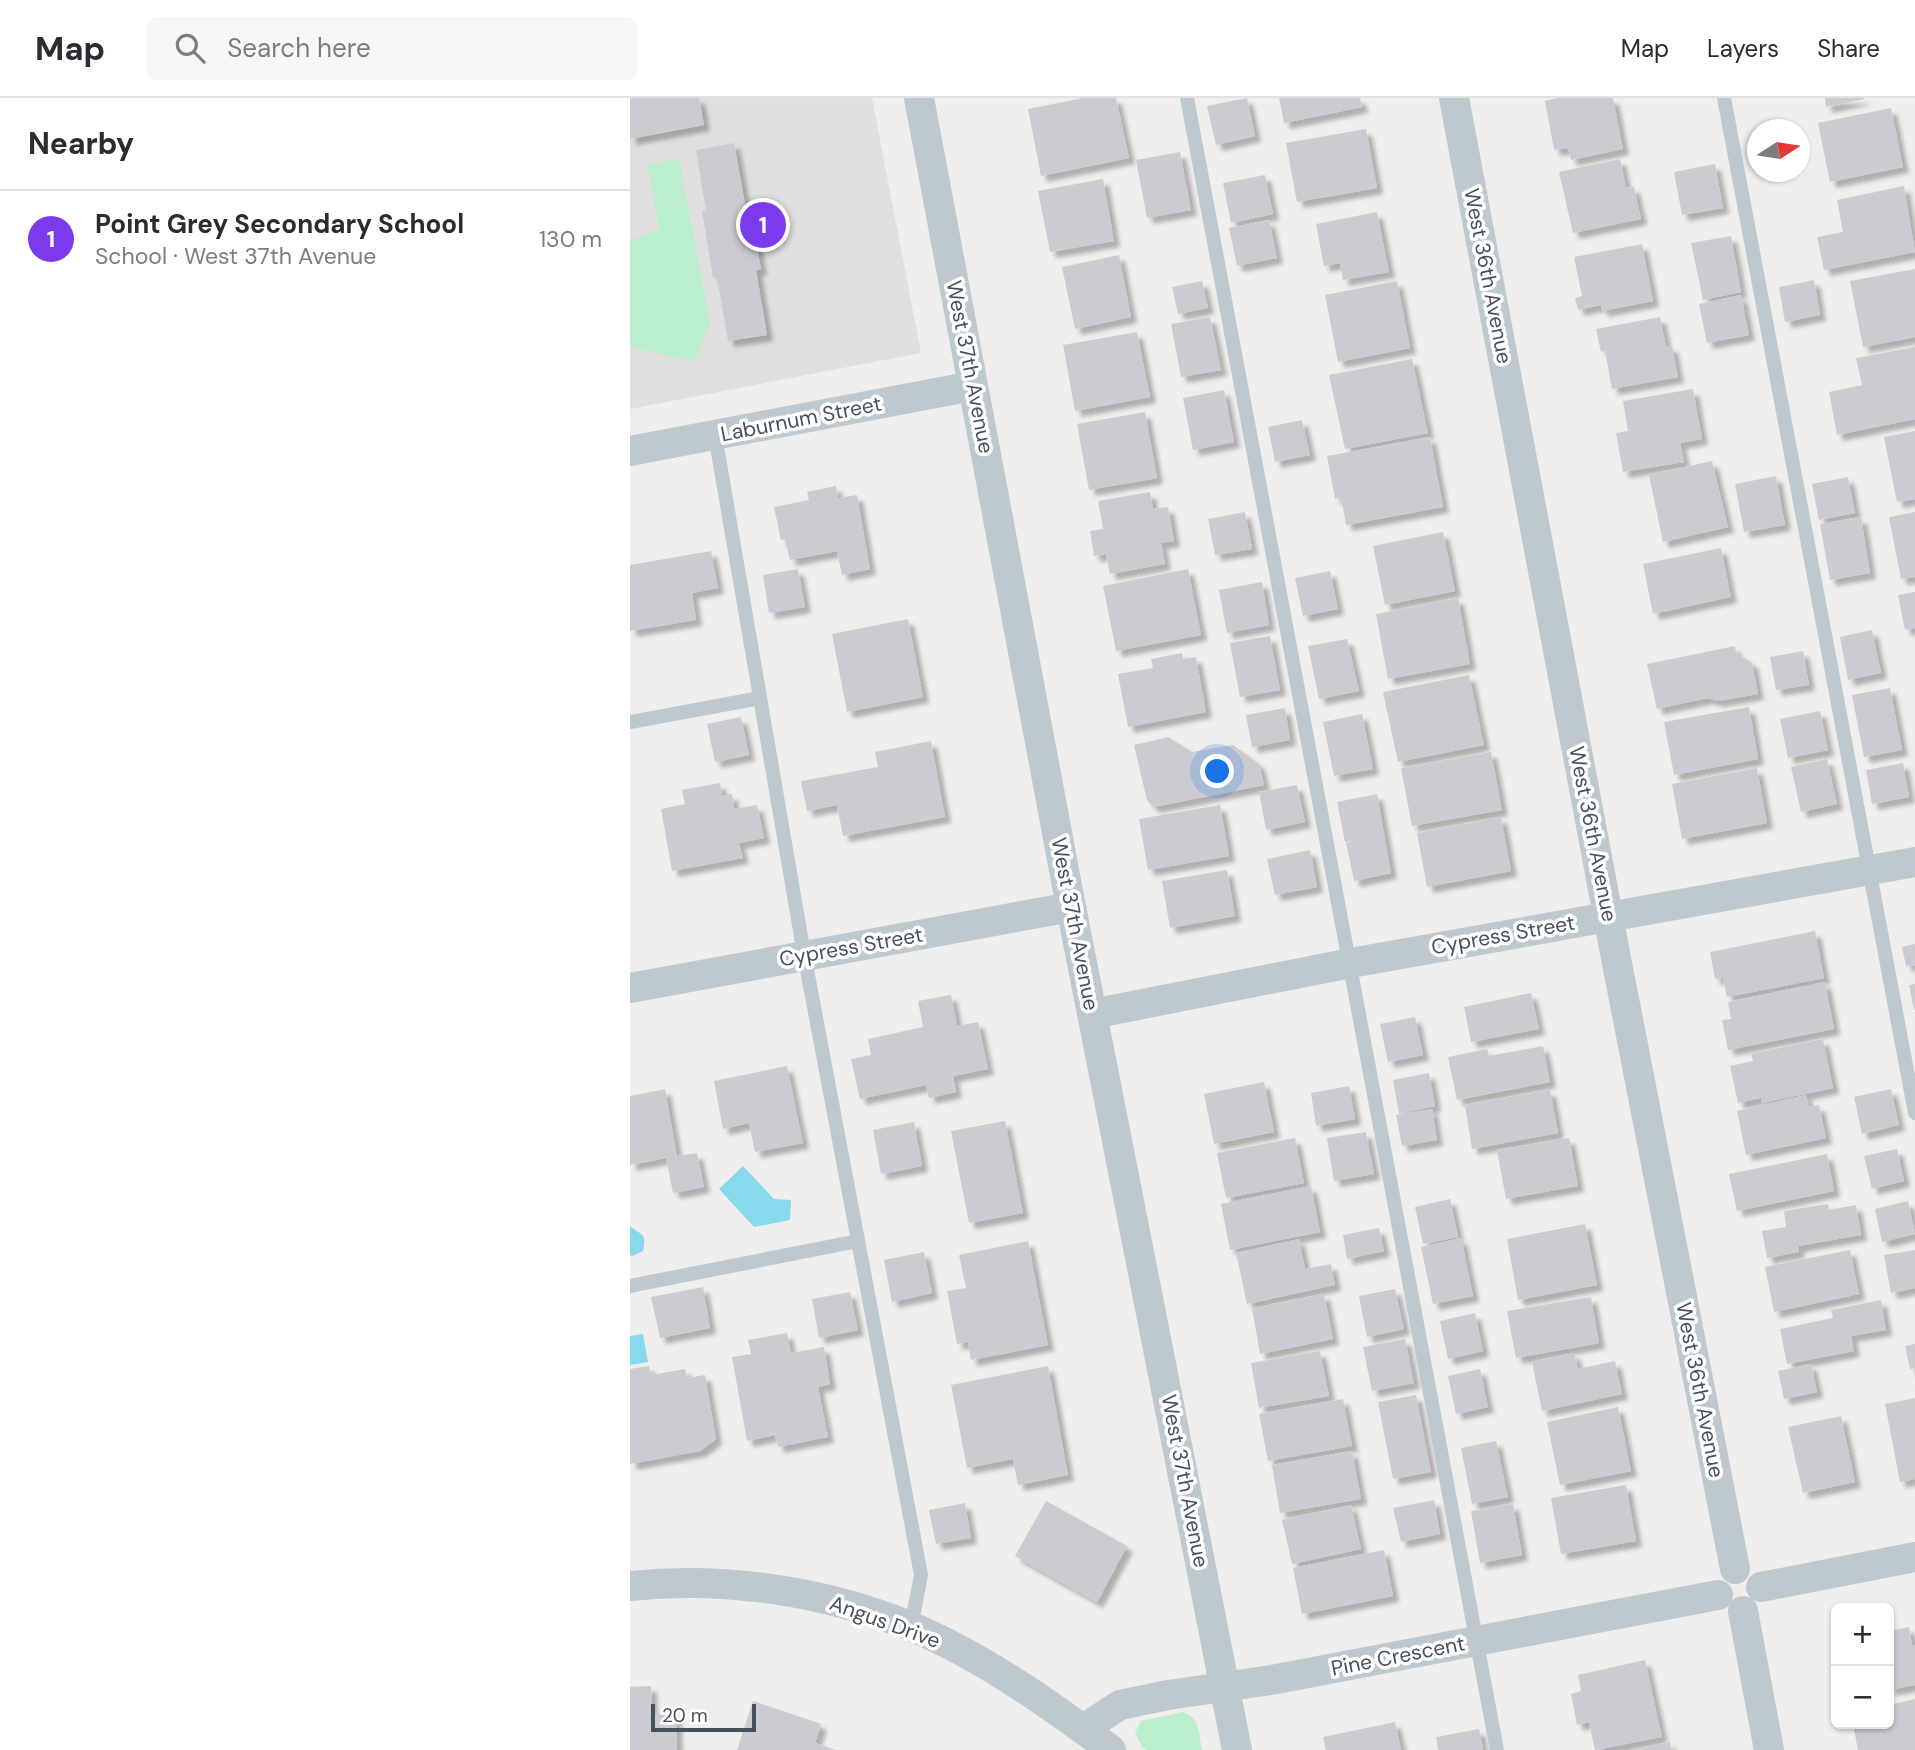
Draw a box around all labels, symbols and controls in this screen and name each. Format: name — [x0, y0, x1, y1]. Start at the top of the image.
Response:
search box — [147, 17, 637, 80]
text: Map — [35, 27, 105, 70]
icon: search — [171, 29, 209, 67]
text: Search here — [227, 31, 371, 65]
text: Map — [1621, 33, 1669, 64]
text: Layers — [1707, 33, 1779, 64]
text: Share — [1817, 33, 1880, 64]
north arrow — [1747, 119, 1810, 182]
text: Nearby — [28, 124, 134, 163]
street label: West 36th Avenue — [1457, 186, 1519, 366]
pin: 1 — [740, 199, 786, 251]
text: Point Grey Secondary School — [95, 207, 464, 241]
text: 1 — [47, 224, 55, 254]
text: 130 m — [539, 224, 602, 254]
text: School · West 37th Avenue — [95, 241, 376, 271]
street label: West 37th Avenue — [940, 278, 1001, 456]
street label: Laburnum Street — [718, 390, 884, 448]
street label: West 36th Avenue — [1562, 744, 1624, 924]
your location — [1200, 754, 1234, 788]
street label: West 37th Avenue — [1045, 835, 1106, 1013]
street label: Cypress Street — [1429, 909, 1577, 961]
street label: Cypress Street — [777, 921, 925, 973]
street label: West 36th Avenue — [1669, 1300, 1731, 1480]
street label: West 37th Avenue — [1155, 1392, 1216, 1570]
street label: Angus Drive — [826, 1589, 944, 1655]
map controls — [1831, 1603, 1894, 1729]
button: + — [1831, 1603, 1894, 1666]
street label: Pine Crescent — [1329, 1629, 1467, 1683]
button: − — [1831, 1666, 1894, 1729]
scale bar — [651, 1701, 756, 1733]
text: 20 m — [662, 1703, 708, 1728]

